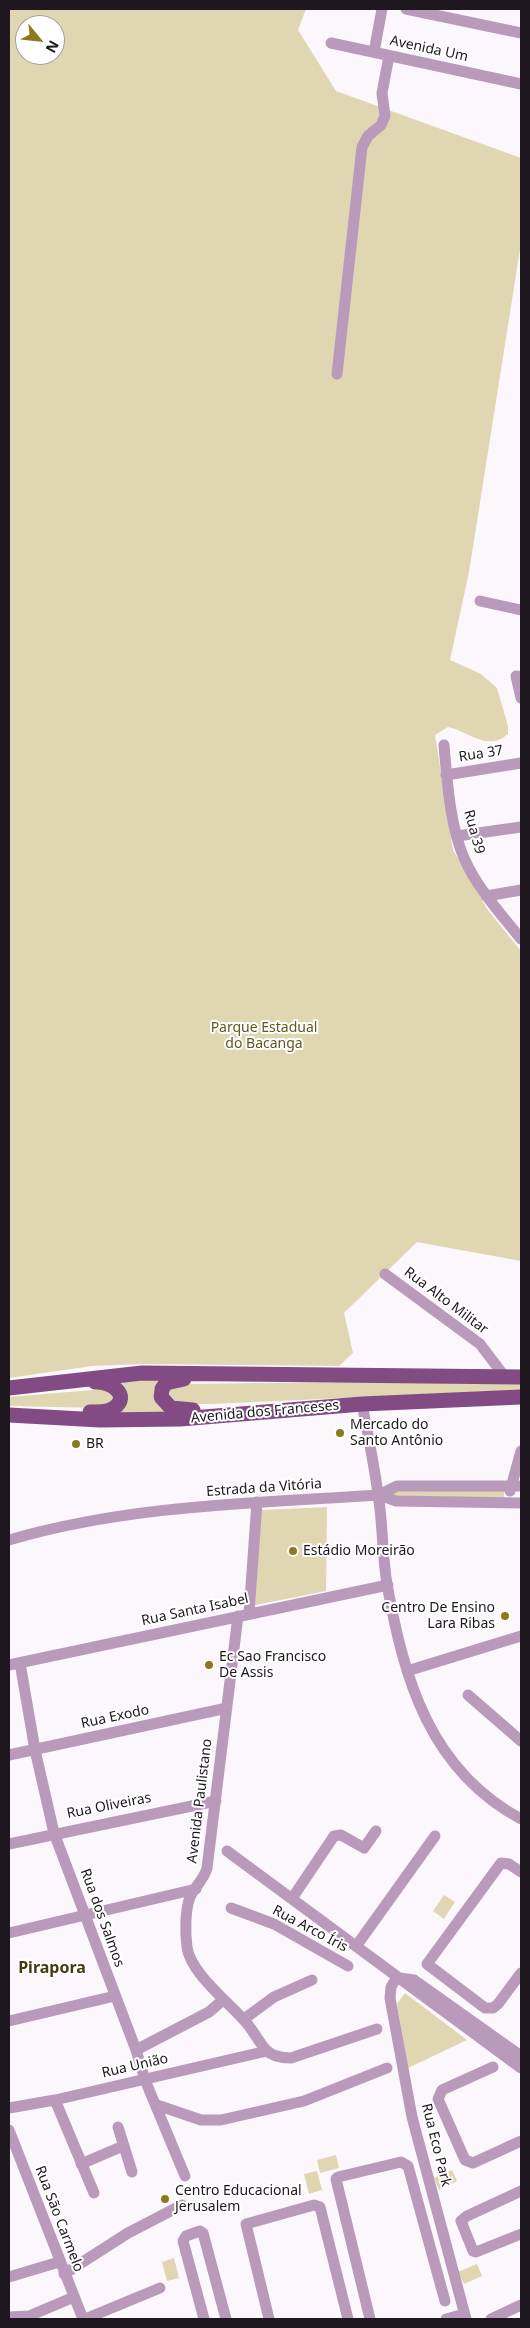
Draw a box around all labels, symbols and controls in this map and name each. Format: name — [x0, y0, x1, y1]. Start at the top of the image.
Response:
north arrow — [15, 15, 65, 65]
street label: Avenida Um — [388, 33, 470, 65]
text: N — [42, 37, 64, 56]
street label: Rua 37 — [458, 742, 504, 766]
street label: Rua 39 — [460, 808, 488, 856]
park label: Parque Estadual do Bacanga — [211, 1020, 317, 1052]
street label: Rua Alto Militar — [401, 1264, 491, 1338]
street label: Avenida dos Franceses — [190, 1397, 340, 1427]
place label: Mercado do Santo Antônio — [350, 1417, 443, 1450]
marker: Mercado do Santo Antônio — [334, 1427, 346, 1439]
place label: BR — [86, 1436, 104, 1452]
marker: BR — [70, 1438, 82, 1450]
street label: Estrada da Vitória — [206, 1476, 322, 1500]
place label: Estádio Moreirão — [303, 1543, 415, 1559]
marker: Estádio Moreirão — [287, 1545, 299, 1557]
street label: Rua Santa Isabel — [140, 1590, 250, 1630]
place label: Centro De Ensino Lara Ribas — [381, 1600, 495, 1632]
marker: Centro De Ensino Lara Ribas — [499, 1610, 511, 1622]
place label: Ec Sao Francisco De Assis — [219, 1649, 326, 1681]
marker: Ec Sao Francisco De Assis — [203, 1659, 215, 1671]
street label: Rua Exodo — [79, 1702, 151, 1732]
street label: Avenida Paulistano — [184, 1738, 216, 1864]
street label: Rua Oliveiras — [65, 1790, 153, 1822]
street label: Rua dos Salmos — [76, 1866, 128, 1970]
street label: Rua Arco Íris — [269, 1902, 351, 1956]
district label: Pirapora — [18, 1958, 86, 1978]
street label: Rua União — [100, 2050, 170, 2082]
street label: Rua Eco Park — [418, 2102, 454, 2188]
street label: Rua São Carmelo — [31, 2164, 87, 2274]
place label: Centro Educacional Jerusalem — [175, 2183, 302, 2216]
marker: Centro Educacional Jerusalem — [159, 2193, 171, 2205]

